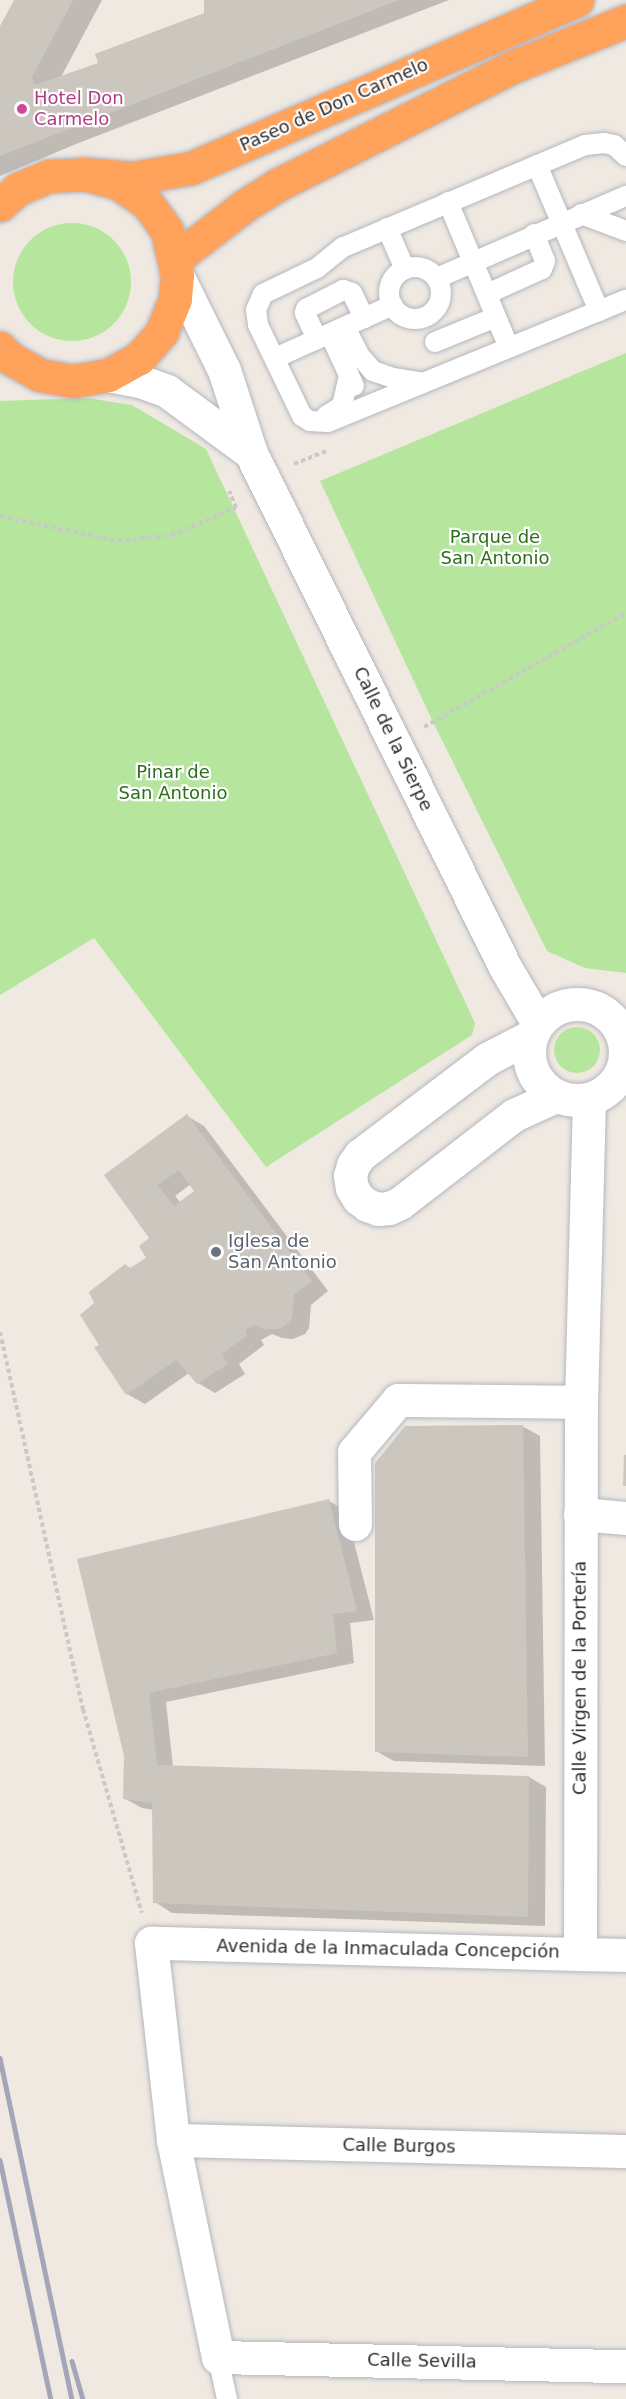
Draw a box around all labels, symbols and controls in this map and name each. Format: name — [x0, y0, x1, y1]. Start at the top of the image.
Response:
street label: Paseo de Don Carmelo — [237, 54, 431, 156]
place label: Hotel Don Carmelo — [34, 88, 124, 130]
marker: Hotel Don Carmelo — [15, 102, 29, 116]
park label: Parque de San Antonio — [441, 527, 549, 570]
street label: Calle de la Sierpe — [349, 663, 437, 815]
park label: Pinar de San Antonio — [119, 762, 227, 804]
place label: Iglesa de San Antonio — [228, 1231, 337, 1274]
marker: Iglesa de San Antonio — [209, 1245, 223, 1259]
street label: Calle Virgen de la Portería — [569, 1561, 591, 1795]
street label: Avenida de la Inmaculada Concepción — [216, 1935, 560, 1963]
street label: Calle Burgos — [342, 2134, 456, 2158]
street label: Calle Sevilla — [367, 2349, 477, 2373]

